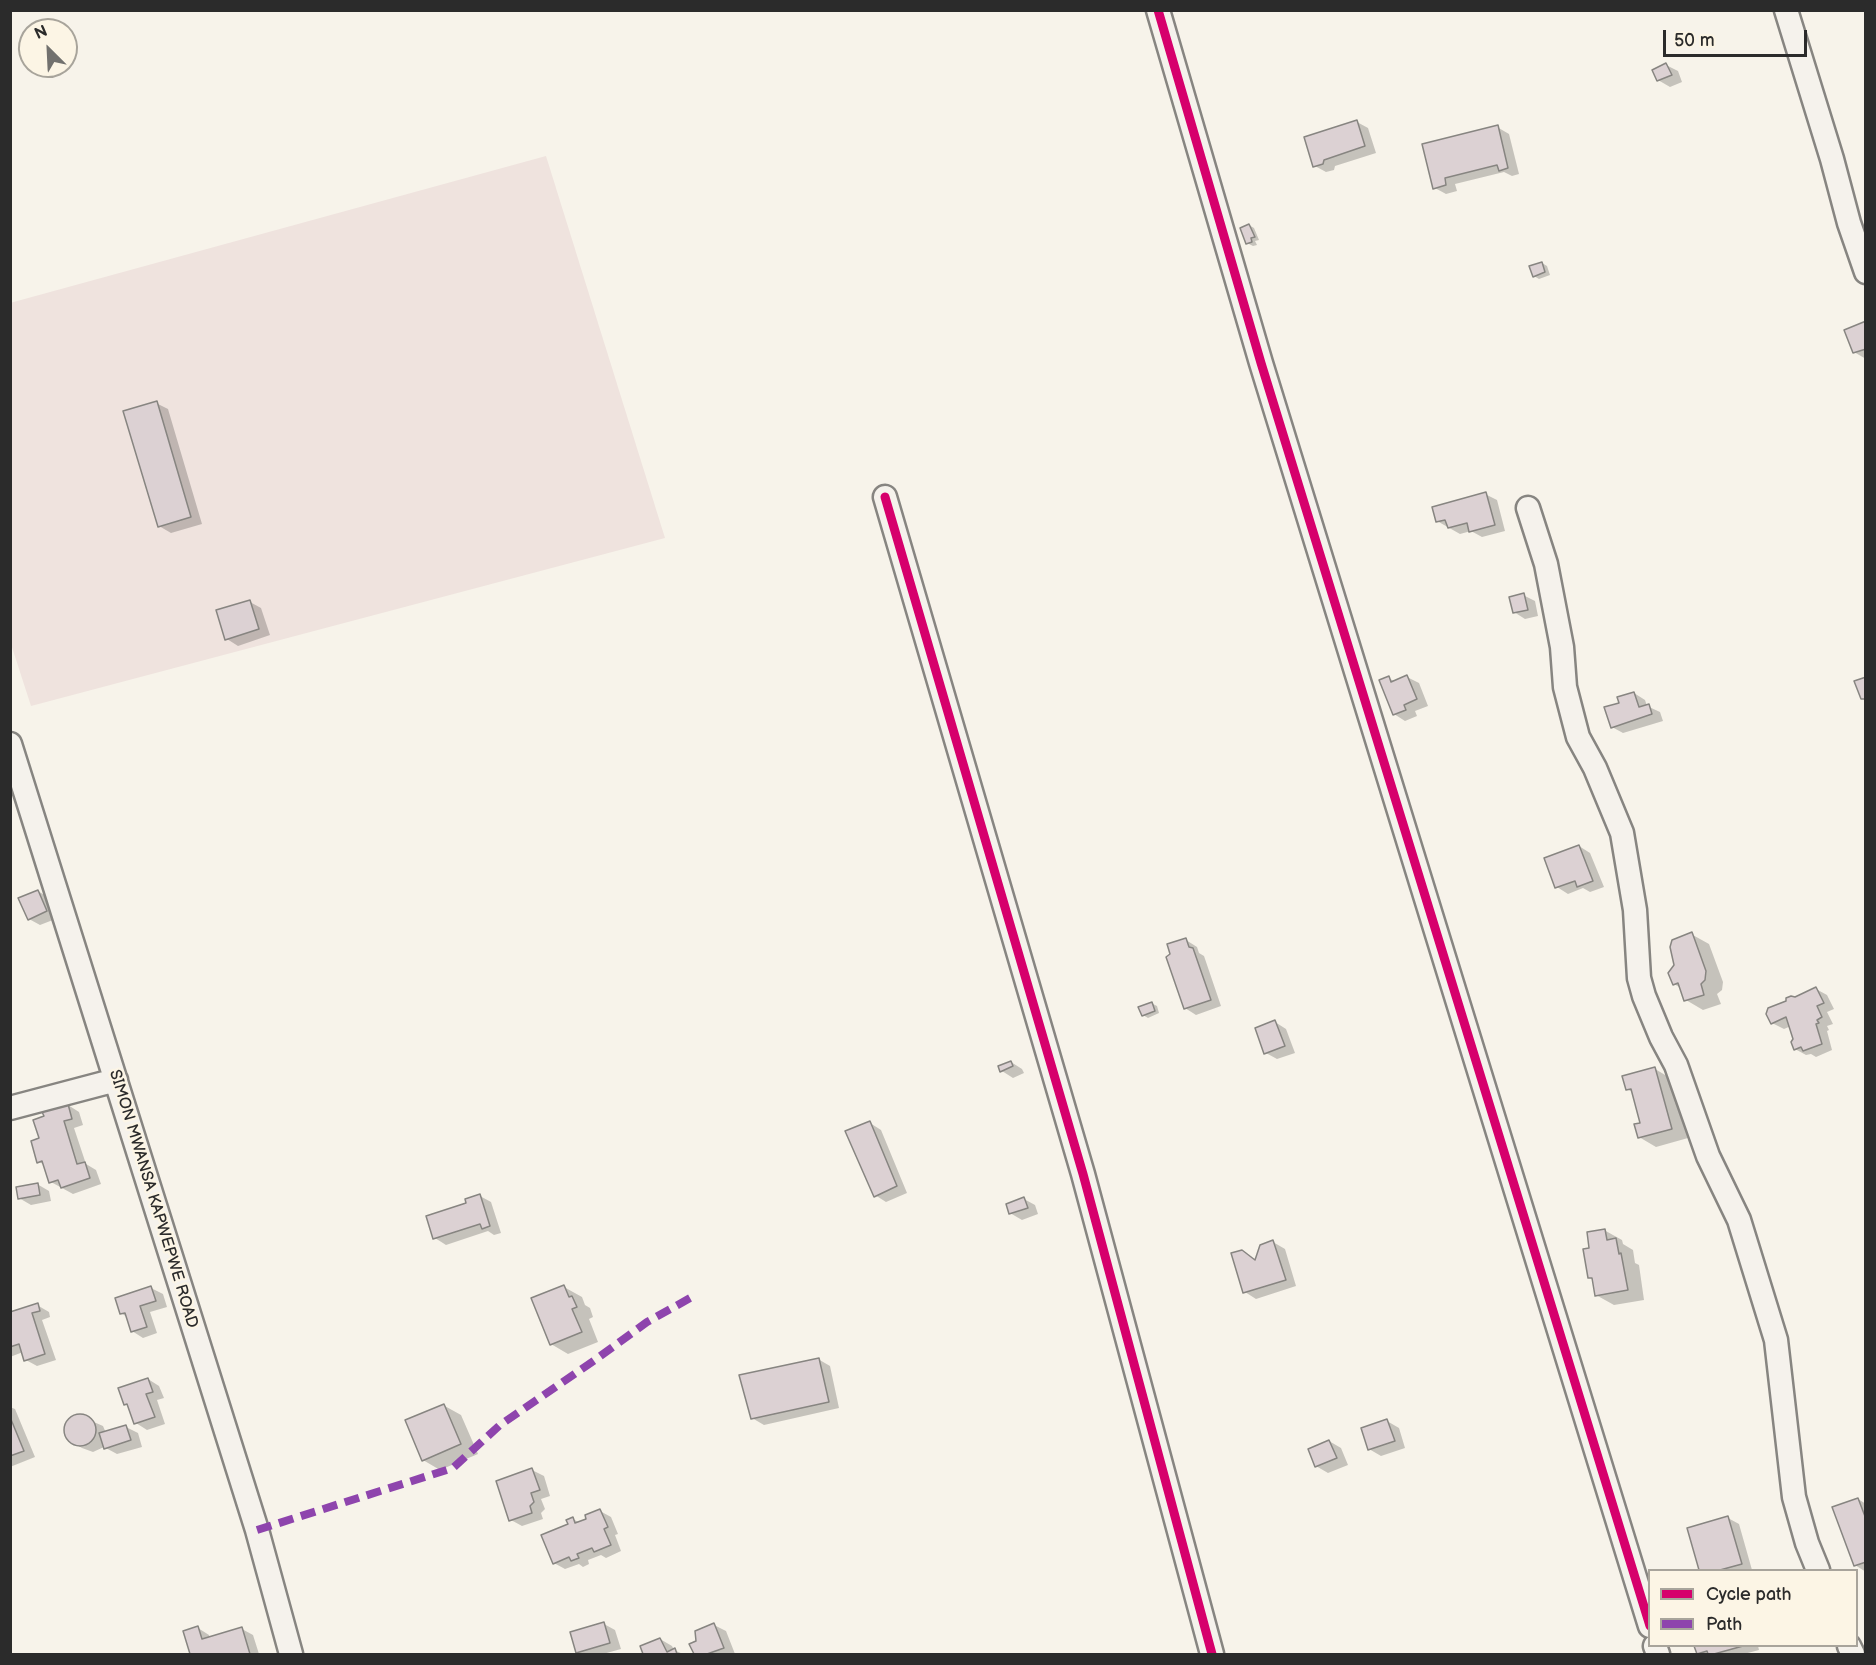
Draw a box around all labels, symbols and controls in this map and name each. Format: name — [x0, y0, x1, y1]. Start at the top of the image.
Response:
north arrow — [18, 18, 78, 78]
scale bar — [1666, 18, 1810, 56]
text: N — [32, 22, 51, 44]
text: 50 m — [1674, 30, 1715, 51]
street label: SIMON MWANSA KAPWEPWE ROAD — [104, 1067, 202, 1331]
legend — [1648, 1569, 1858, 1647]
text: Cycle path — [1706, 1584, 1792, 1605]
text: Path — [1706, 1614, 1742, 1635]

